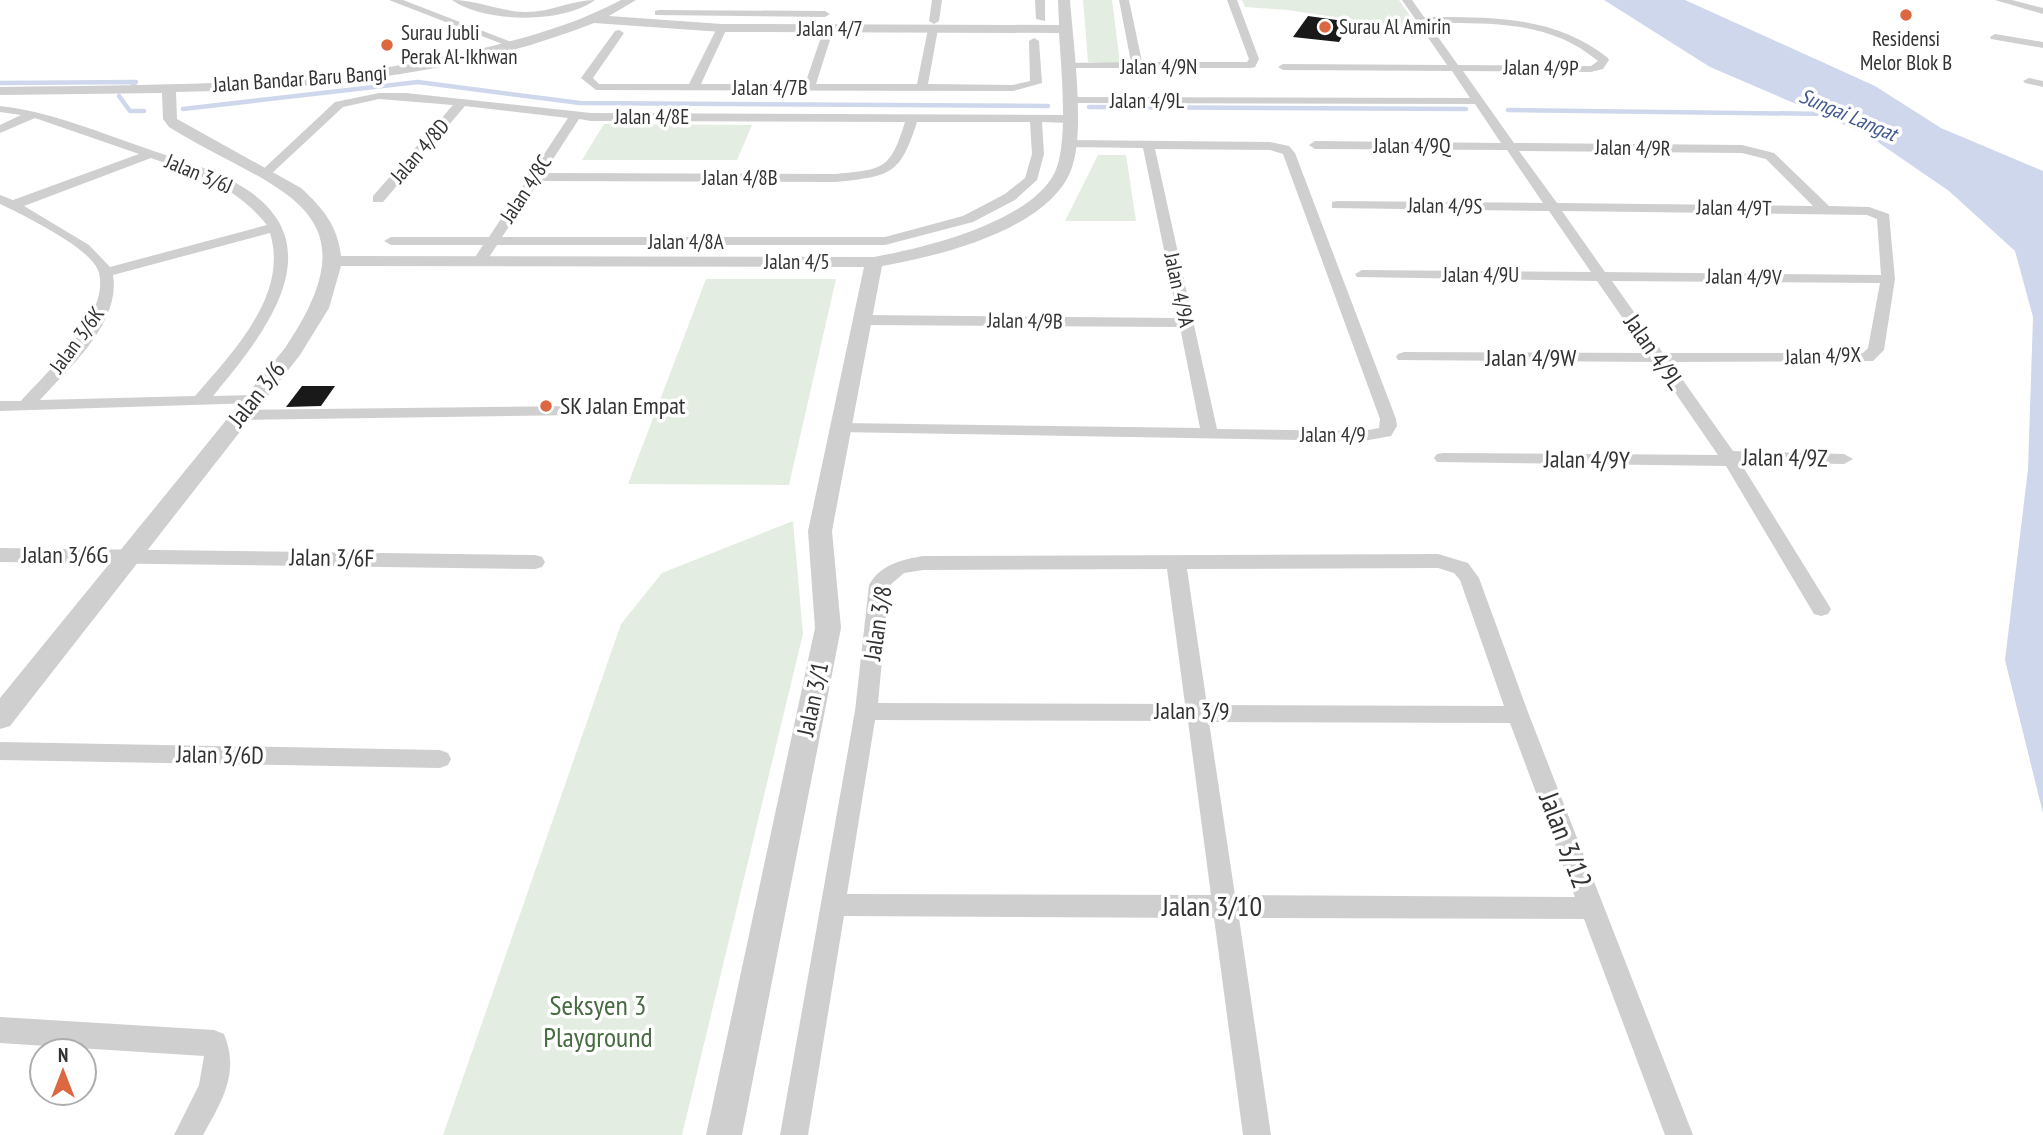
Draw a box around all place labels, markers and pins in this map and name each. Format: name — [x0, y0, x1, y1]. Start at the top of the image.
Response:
marker: Residensi Melor Blok B — [1898, 7, 1914, 23]
place label: Surau Al Amirin — [1339, 13, 1451, 40]
place label: Surau Jubli Perak Al-Ikhwan — [401, 19, 517, 70]
marker: Surau Al Amirin — [1317, 19, 1333, 35]
place label: Residensi Melor Blok B — [1860, 25, 1952, 76]
marker: Surau Jubli Perak Al-Ikhwan — [379, 37, 395, 53]
place label: SK Jalan Empat — [560, 390, 686, 421]
marker: SK Jalan Empat — [538, 398, 554, 414]

